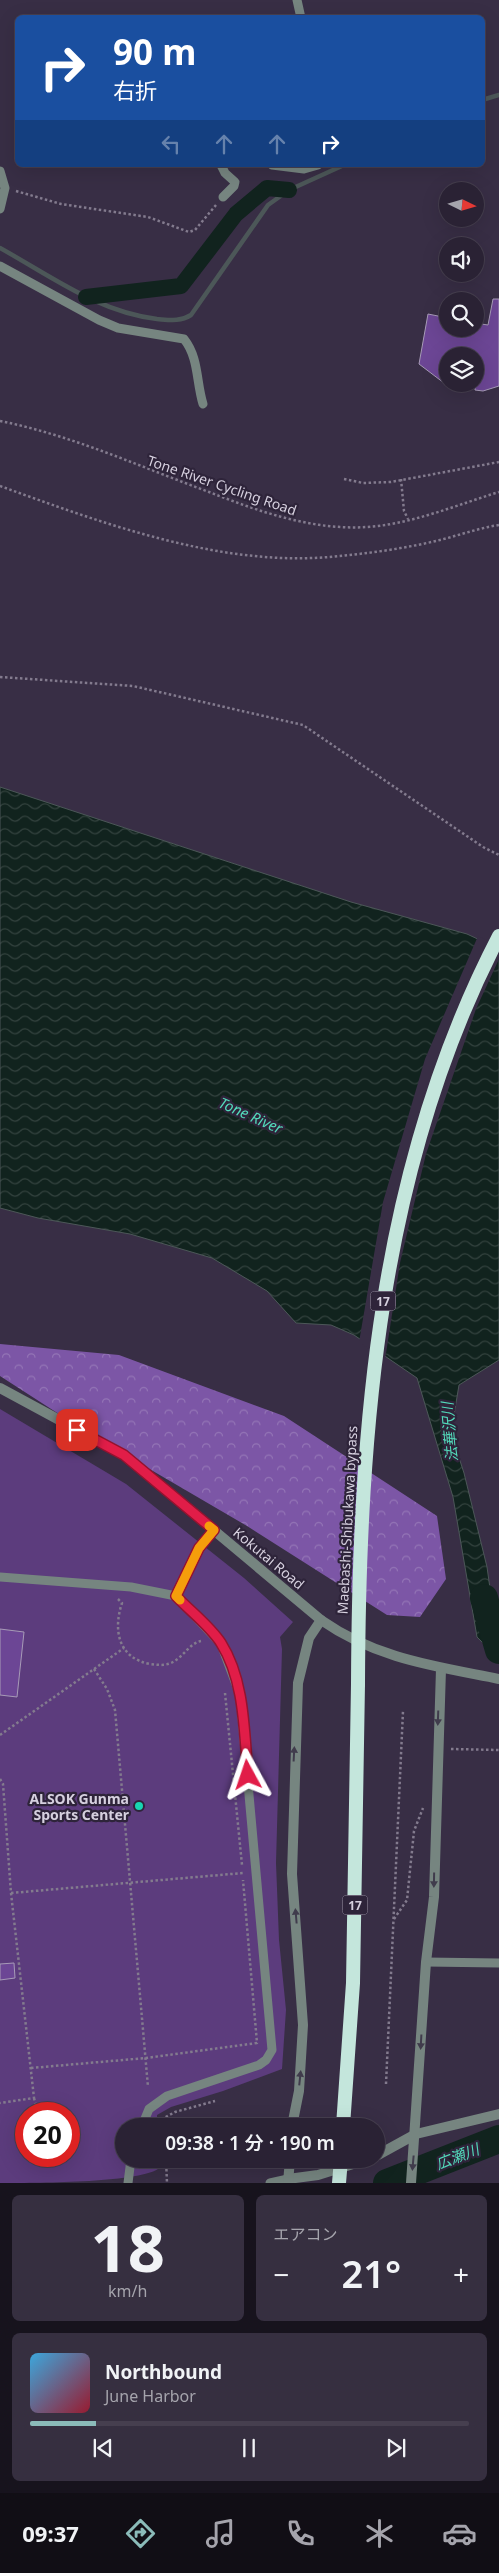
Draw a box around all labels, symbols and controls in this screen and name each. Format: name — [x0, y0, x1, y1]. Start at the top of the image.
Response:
text: 90 m — [113, 28, 196, 75]
icon: right — [30, 35, 95, 100]
text: 右折 — [113, 75, 157, 105]
icon: left — [157, 130, 185, 158]
icon: ahead — [210, 130, 238, 158]
icon: ahead — [263, 130, 291, 158]
icon: right — [316, 130, 344, 158]
north arrow — [439, 182, 484, 228]
map controls — [439, 182, 484, 392]
button: sound — [439, 237, 484, 282]
button: search — [439, 292, 484, 337]
button: layers — [439, 347, 484, 392]
street label: Tone River Cycling Road — [145, 451, 299, 519]
water label: Tone River — [216, 1092, 287, 1138]
road number: 17 — [370, 1292, 396, 1310]
water label: 法華沢川 — [436, 1399, 462, 1463]
pin — [56, 1409, 98, 1451]
icon: arrive — [63, 1416, 91, 1444]
street label: Maebashi-Shibukawa bypass — [333, 1425, 361, 1615]
street label: Kokutai Road — [230, 1523, 308, 1593]
one-way arrow — [434, 1710, 442, 1726]
one-way arrow — [291, 1745, 299, 1761]
position arrow — [221, 1748, 273, 1800]
place label: ALSOK Gunma Sports Center — [29, 1789, 130, 1824]
marker: ALSOK Gunma Sports Center — [133, 1800, 145, 1812]
one-way arrow — [430, 1872, 438, 1888]
road number: 17 — [342, 1896, 368, 1914]
one-way arrow — [291, 1908, 299, 1924]
one-way arrow — [417, 2034, 425, 2050]
one-way arrow — [296, 2070, 304, 2086]
speed limit sign: 20 — [15, 2102, 80, 2167]
text: 09:38 · 1 分 · 190 m — [165, 2130, 335, 2156]
water label: 広瀬川 — [432, 2138, 483, 2173]
one-way arrow — [409, 2156, 417, 2172]
text: 18 — [91, 2203, 165, 2291]
text: エアコン — [274, 2223, 338, 2245]
text: 21° — [341, 2247, 401, 2299]
text: − — [274, 2255, 290, 2293]
text: + — [453, 2255, 469, 2293]
text: km/h — [108, 2280, 147, 2302]
text: Northbound — [105, 2359, 222, 2385]
text: June Harbor — [105, 2385, 196, 2407]
icon: previous — [89, 2434, 117, 2462]
icon: pause — [235, 2434, 263, 2462]
icon: next — [382, 2434, 410, 2462]
icon: directions — [123, 2516, 158, 2551]
icon: music — [203, 2516, 238, 2551]
icon: phone — [283, 2516, 318, 2551]
icon: climate — [362, 2516, 397, 2551]
icon: car — [442, 2516, 477, 2551]
text: 09:37 — [22, 2518, 79, 2548]

